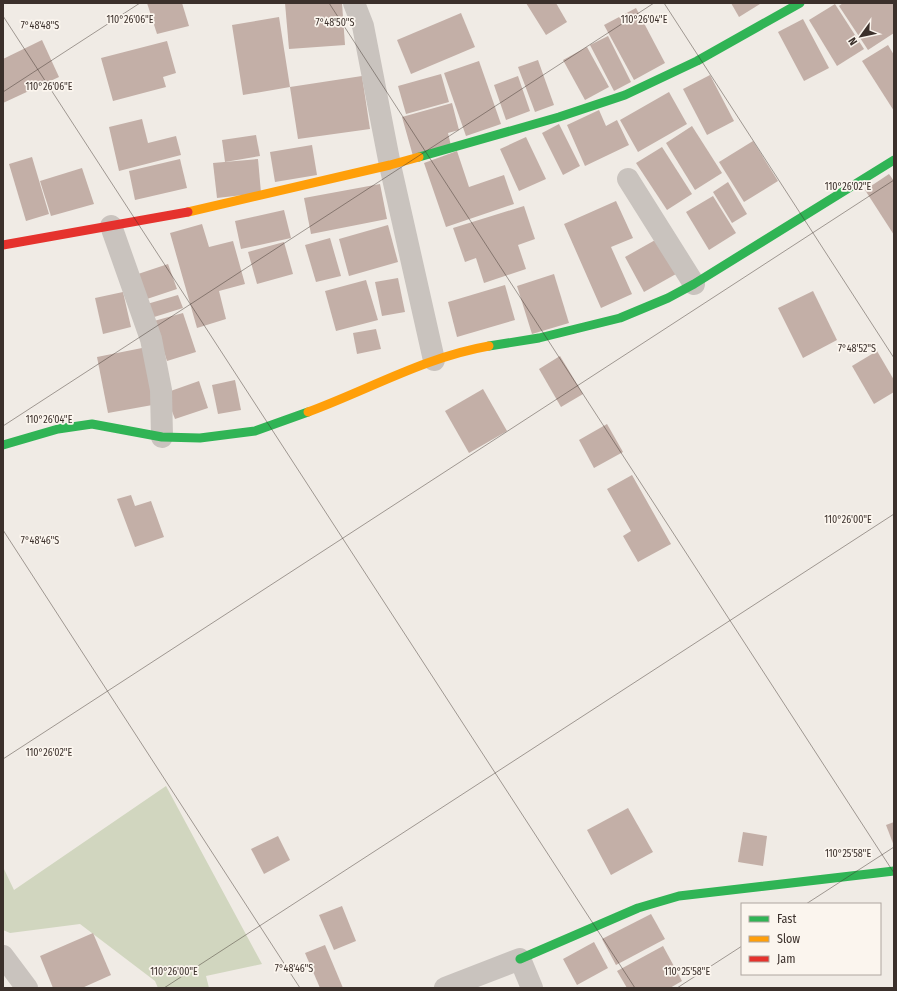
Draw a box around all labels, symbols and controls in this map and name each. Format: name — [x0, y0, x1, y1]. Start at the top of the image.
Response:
text: 110°26'06"E — [106, 14, 154, 26]
text: 110°26'04"E — [621, 14, 668, 26]
north arrow — [841, 16, 881, 56]
text: 7°48'50"S — [316, 17, 355, 29]
text: 7°48'48"S — [21, 20, 59, 32]
text: N — [846, 35, 860, 47]
text: 110°26'06"E — [25, 81, 73, 93]
text: 110°26'02"E — [825, 181, 872, 193]
text: 7°48'52"S — [838, 343, 876, 355]
text: 110°26'04"E — [26, 414, 73, 426]
text: 110°26'00"E — [824, 514, 872, 526]
text: 7°48'46"S — [21, 535, 59, 547]
text: 110°26'02"E — [26, 747, 73, 759]
text: 110°25'58"E — [825, 848, 871, 860]
legend — [741, 903, 881, 975]
text: Fast — [777, 912, 796, 926]
text: Slow — [777, 932, 800, 946]
text: Jam — [777, 952, 795, 966]
text: 7°48'46"S — [275, 963, 313, 975]
text: 110°26'00"E — [150, 966, 198, 978]
text: 110°25'58"E — [664, 966, 710, 978]

